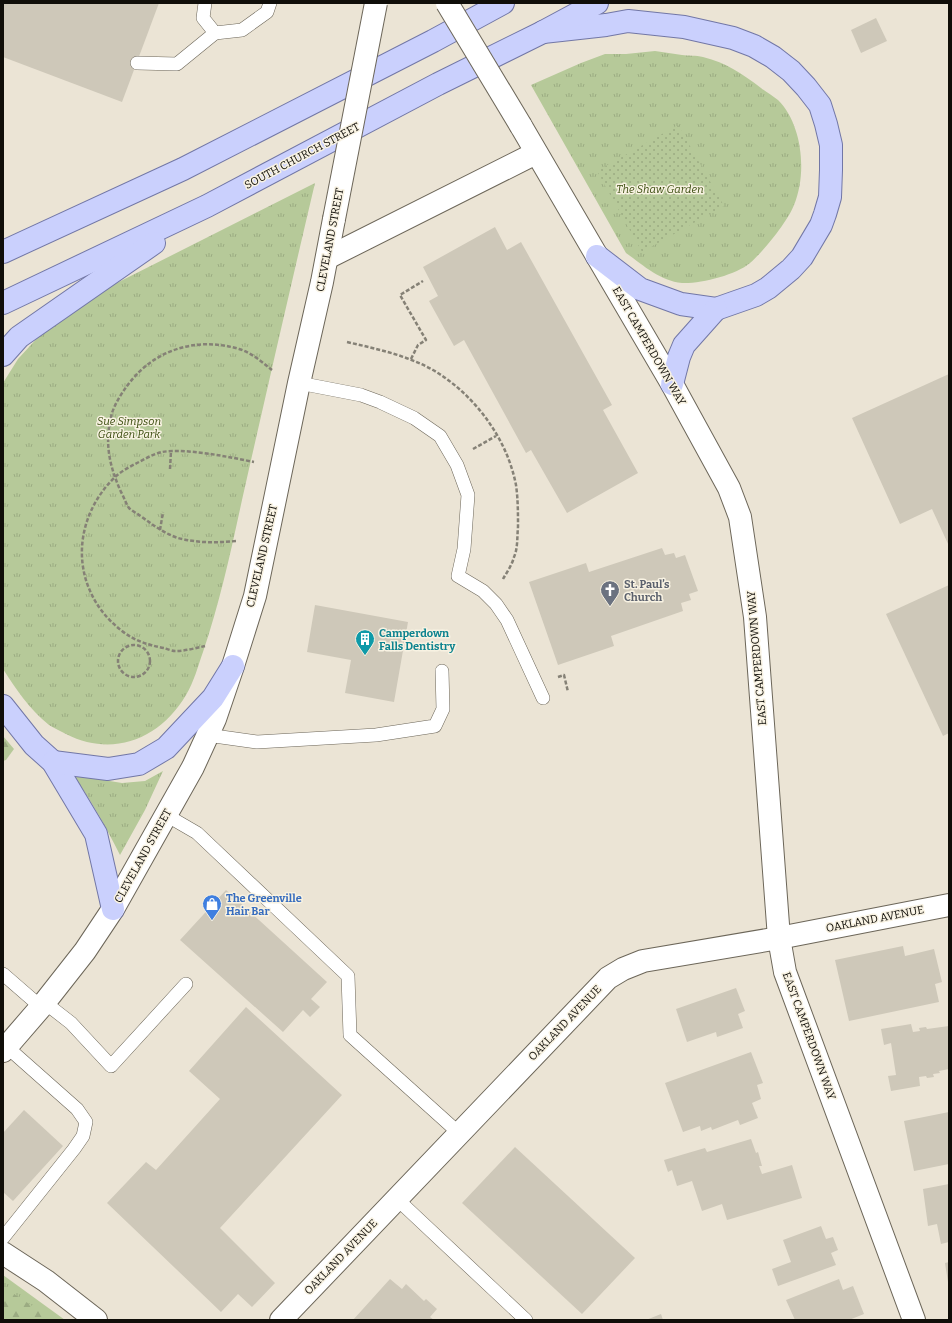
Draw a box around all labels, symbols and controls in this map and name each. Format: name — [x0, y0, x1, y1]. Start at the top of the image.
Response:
street label: SOUTH CHURCH STREET — [242, 120, 362, 192]
park label: The Shaw Garden — [616, 183, 704, 196]
street label: CLEVELAND STREET — [314, 187, 347, 293]
street label: EAST CAMPERDOWN WAY — [610, 284, 689, 409]
park label: Sue Simpson Garden Park — [97, 415, 161, 441]
street label: CLEVELAND STREET — [244, 503, 280, 609]
place label: St. Paul’s Church — [624, 578, 670, 604]
church icon: St. Paul’s Church — [599, 579, 621, 607]
street label: EAST CAMPERDOWN WAY — [745, 589, 769, 726]
place label: Camperdown Falls Dentistry — [379, 627, 456, 653]
building icon: Camperdown Falls Dentistry — [354, 628, 376, 656]
street label: CLEVELAND STREET — [112, 806, 174, 905]
place label: The Greenville Hair Bar — [226, 892, 302, 918]
shop icon: The Greenville Hair Bar — [201, 893, 223, 921]
street label: OAKLAND AVENUE — [825, 903, 925, 935]
street label: EAST CAMPERDOWN WAY — [780, 970, 839, 1103]
street label: OAKLAND AVENUE — [526, 983, 604, 1063]
street label: OAKLAND AVENUE — [302, 1217, 380, 1297]

